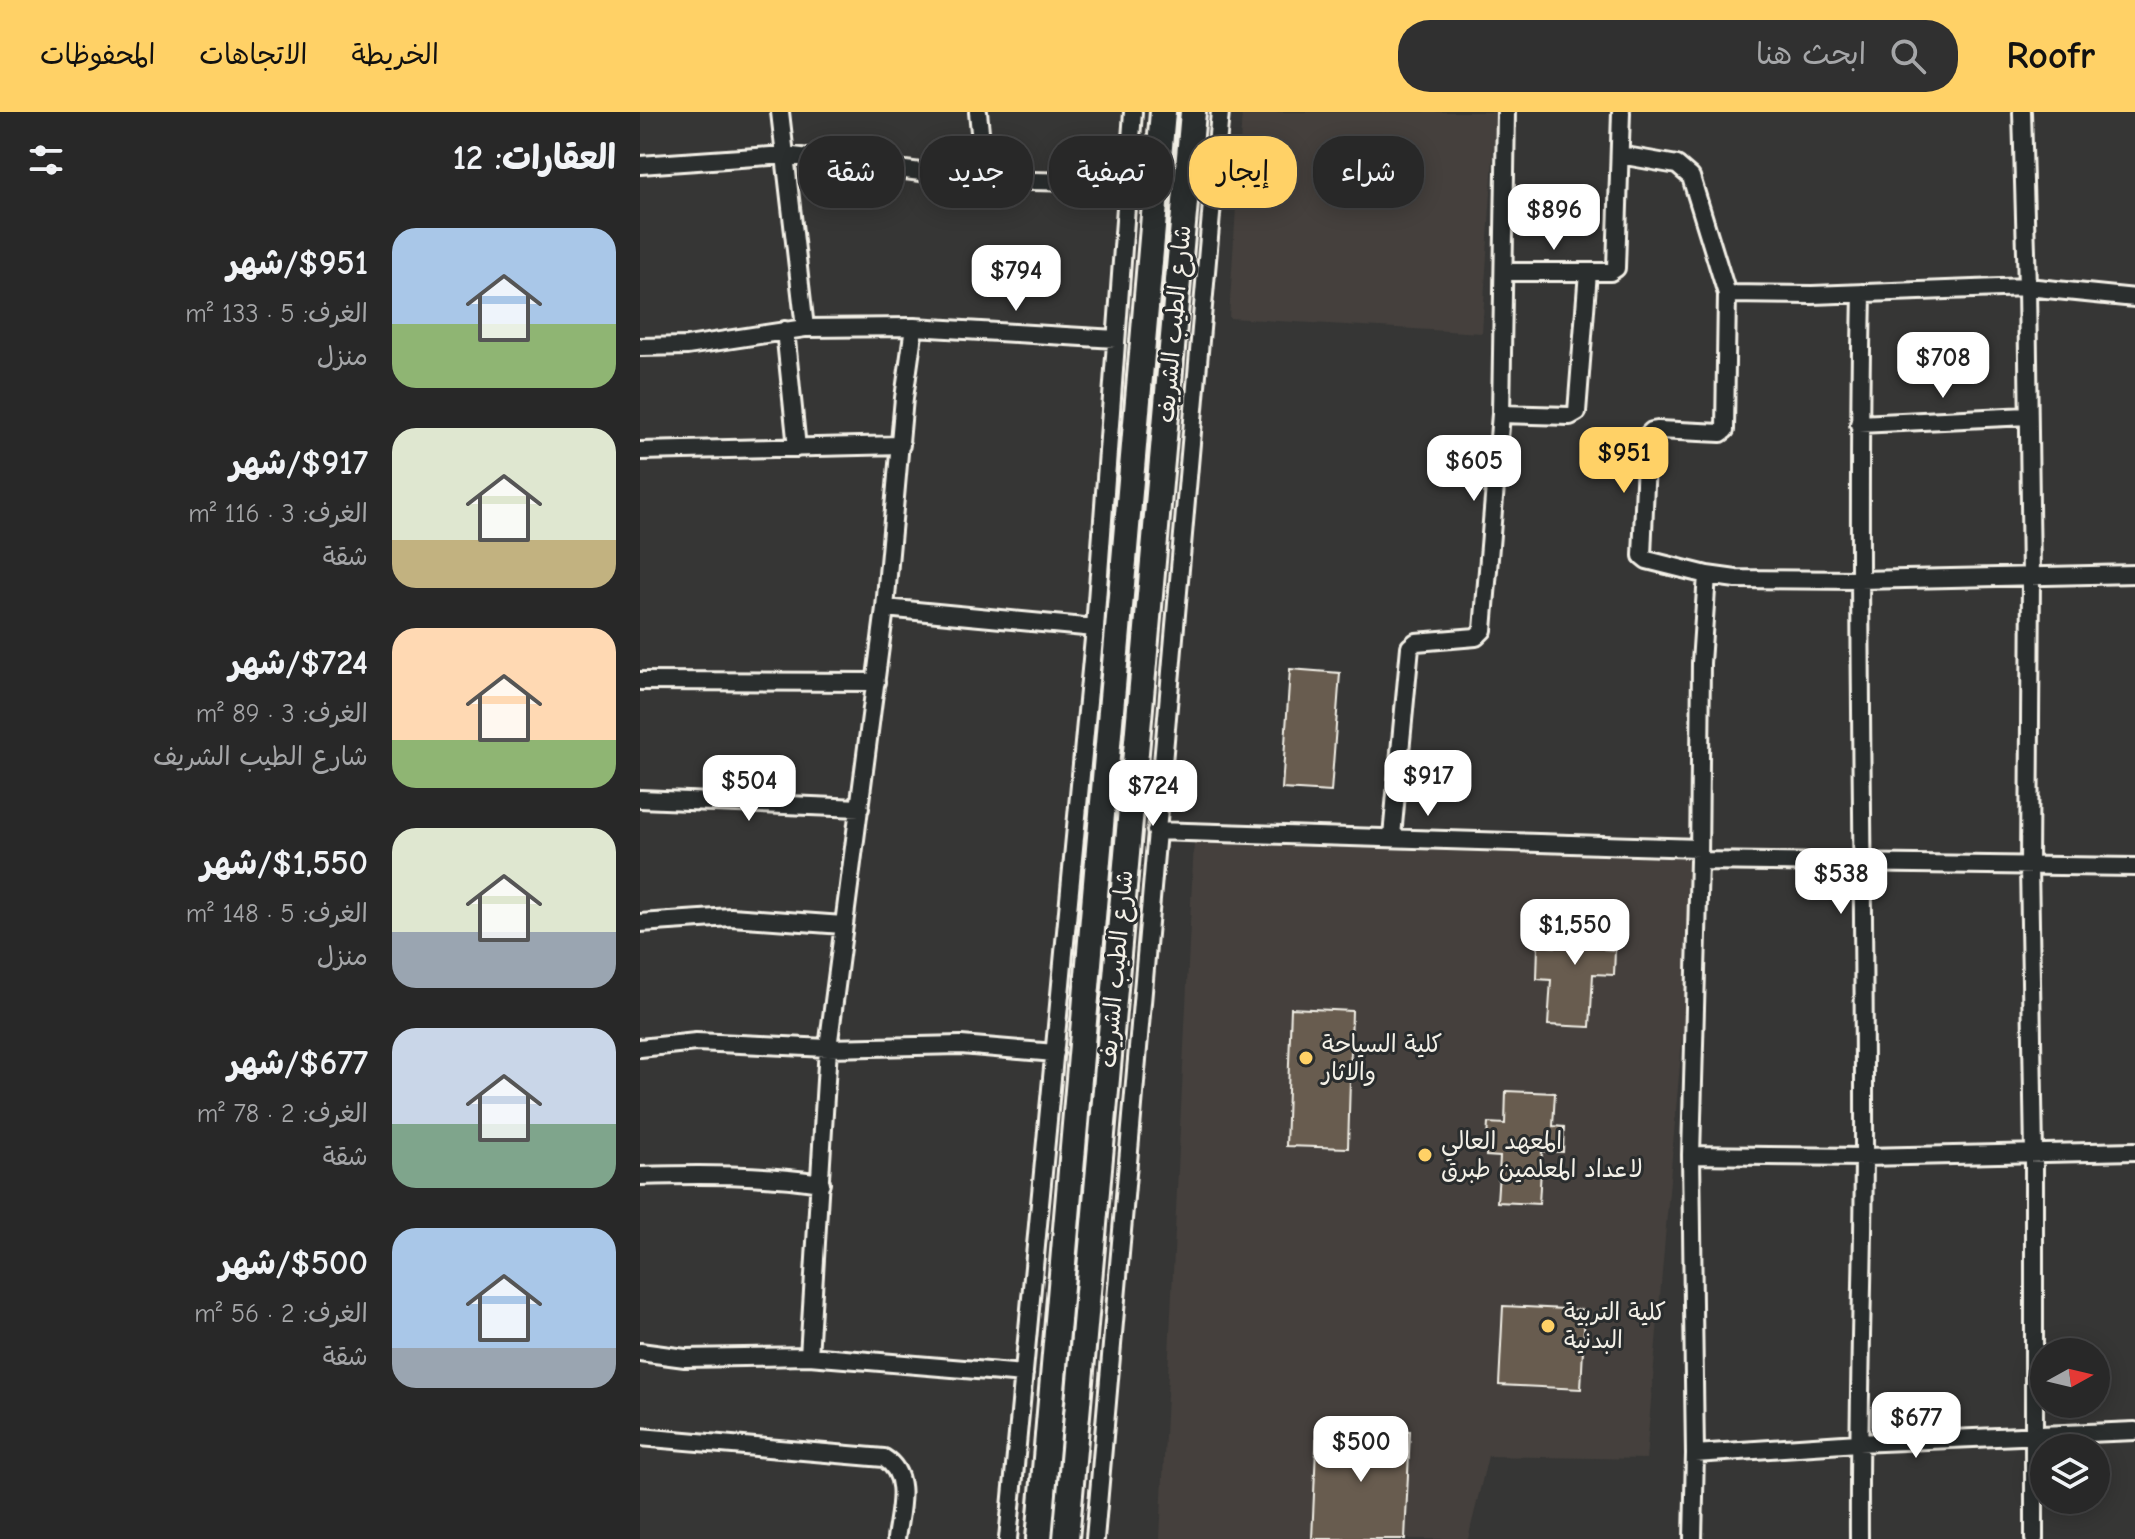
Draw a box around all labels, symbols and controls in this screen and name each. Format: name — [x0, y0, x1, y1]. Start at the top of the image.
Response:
search box — [1398, 20, 1958, 92]
icon: search — [1886, 34, 1930, 78]
text: Roofr — [2006, 34, 2095, 78]
text: ابحث هنا — [1756, 37, 1866, 72]
text: المحفوظات — [40, 39, 155, 71]
text: الاتجاهات — [199, 39, 307, 71]
text: الخريطة — [351, 39, 439, 71]
chip: شقة — [799, 136, 904, 208]
chip: جديد — [920, 136, 1033, 208]
chip: تصفية — [1049, 136, 1173, 208]
chip: إيجار — [1189, 136, 1297, 208]
chip: شراء — [1313, 136, 1424, 208]
icon: filters — [24, 138, 68, 182]
text: العقارات: 12 — [453, 138, 616, 178]
pin: $896 — [1507, 184, 1601, 252]
text: $896 — [1526, 195, 1582, 225]
street label: شارع الطيب الشريف — [1151, 224, 1200, 424]
text: $951/شهر — [227, 243, 368, 283]
pin: $794 — [969, 245, 1063, 313]
text: $794 — [990, 256, 1042, 286]
icon: home — [456, 260, 552, 356]
text: الغرف: 5 · 133 m² — [185, 299, 368, 329]
pin: $708 — [1896, 332, 1990, 400]
text: منزل — [317, 342, 368, 372]
text: $708 — [1915, 343, 1971, 373]
pin: $951 — [1577, 427, 1671, 495]
pin: $605 — [1427, 435, 1521, 503]
text: $951 — [1597, 438, 1651, 468]
text: $917/شهر — [230, 443, 368, 483]
text: $605 — [1445, 446, 1503, 476]
icon: home — [456, 460, 552, 556]
text: الغرف: 3 · 116 m² — [188, 499, 368, 529]
text: شقة — [323, 542, 368, 572]
text: $724/شهر — [229, 643, 368, 683]
icon: home — [456, 660, 552, 756]
text: الغرف: 3 · 89 m² — [196, 699, 368, 729]
text: شارع الطيب الشريف — [153, 742, 368, 772]
pin: $917 — [1381, 750, 1475, 818]
pin: $504 — [702, 755, 796, 823]
pin: $724 — [1106, 760, 1200, 828]
text: $917 — [1402, 761, 1454, 791]
text: $504 — [721, 766, 777, 796]
text: $724 — [1127, 771, 1179, 801]
text: $1,550/شهر — [201, 843, 368, 883]
pin: $538 — [1794, 848, 1888, 916]
text: $538 — [1813, 859, 1869, 889]
icon: home — [456, 860, 552, 956]
street label: شارع الطيب الشريف — [1093, 869, 1142, 1069]
text: الغرف: 5 · 148 m² — [186, 899, 368, 929]
pin: $1,550 — [1510, 899, 1640, 967]
text: $1,550 — [1538, 910, 1612, 940]
text: منزل — [317, 942, 368, 972]
place label: كلية السياحة والاثار — [1320, 1030, 1442, 1086]
text: $677/شهر — [228, 1043, 368, 1083]
marker: كلية السياحة والاثار — [1297, 1049, 1315, 1067]
icon: home — [456, 1060, 552, 1156]
text: الغرف: 2 · 78 m² — [197, 1099, 368, 1129]
place label: المعهد العالي لاعداد المعلمين طبرق — [1441, 1127, 1643, 1183]
text: شقة — [323, 1142, 368, 1172]
marker: المعهد العالي لاعداد المعلمين طبرق — [1416, 1146, 1434, 1164]
text: $500/شهر — [219, 1243, 368, 1283]
icon: home — [456, 1260, 552, 1356]
place label: كلية التربية البدنية — [1564, 1298, 1666, 1354]
text: الغرف: 2 · 56 m² — [194, 1299, 368, 1329]
marker: كلية التربية البدنية — [1539, 1317, 1557, 1335]
north arrow — [2030, 1338, 2110, 1418]
map controls — [2030, 1338, 2110, 1514]
text: شقة — [323, 1342, 368, 1372]
pin: $677 — [1869, 1392, 1963, 1460]
text: $677 — [1890, 1403, 1942, 1433]
pin: $500 — [1314, 1416, 1408, 1484]
text: $500 — [1331, 1427, 1391, 1457]
button: layers — [2030, 1434, 2110, 1514]

